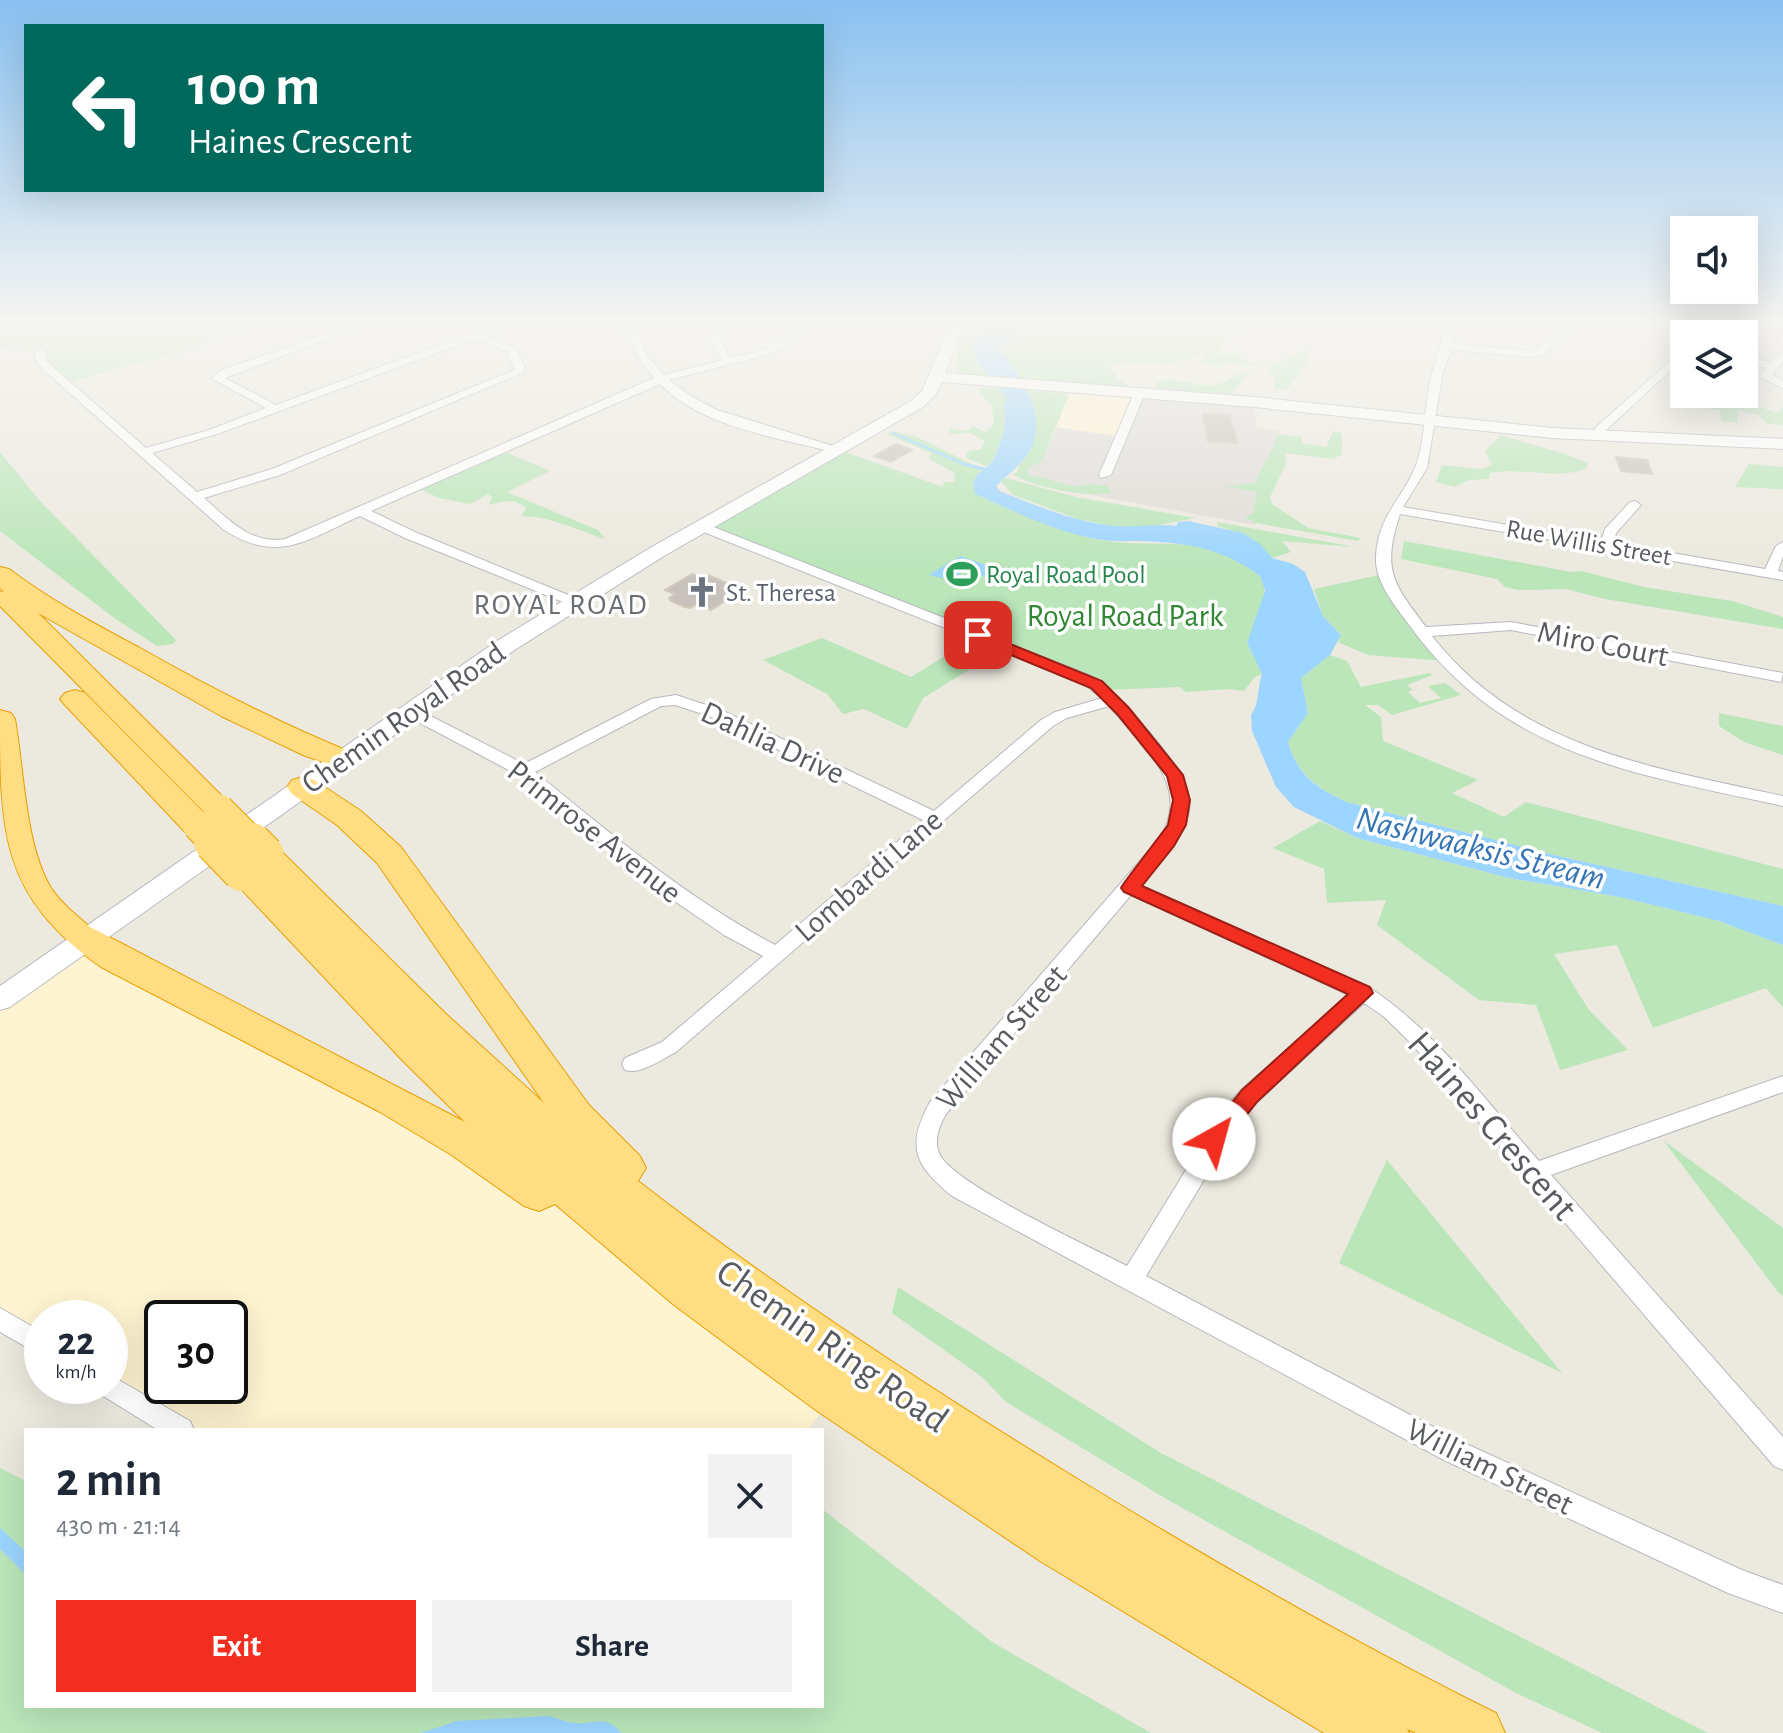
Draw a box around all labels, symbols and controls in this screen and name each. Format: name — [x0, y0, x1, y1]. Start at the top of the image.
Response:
icon: left — [56, 56, 160, 160]
text: 100 m — [188, 59, 320, 115]
text: Haines Crescent — [188, 124, 412, 160]
map controls — [1670, 216, 1758, 408]
button: sound — [1670, 216, 1758, 304]
button: layers — [1670, 320, 1758, 408]
street label: Rue Willis Street — [1504, 516, 1673, 570]
sports icon: Royal Road Pool — [945, 557, 979, 591]
place label: Royal Road Pool — [986, 562, 1146, 588]
church icon: St. Theresa — [685, 575, 719, 609]
place label: St. Theresa — [726, 580, 836, 606]
district label: ROYAL ROAD — [473, 590, 649, 620]
park label: Royal Road Park — [1026, 600, 1224, 632]
pin — [944, 601, 1012, 669]
icon: arrive — [956, 613, 1000, 657]
street label: Miro Court — [1535, 616, 1671, 672]
street label: Chemin Royal Road — [296, 636, 511, 800]
street label: Dahlia Drive — [696, 696, 849, 790]
street label: Primrose Avenue — [502, 754, 687, 909]
water label: Nashwaaksis Stream — [1353, 802, 1608, 896]
street label: Lombardi Lane — [789, 803, 948, 948]
street label: William Street — [930, 959, 1073, 1116]
street label: Haines Crescent — [1400, 1025, 1583, 1228]
position arrow — [1172, 1097, 1256, 1181]
street label: Chemin Ring Road — [709, 1253, 954, 1440]
speed limit sign: 30 — [144, 1300, 248, 1404]
text: 22 — [57, 1322, 95, 1362]
text: km/h — [55, 1362, 97, 1382]
street label: William Street — [1401, 1413, 1578, 1521]
button: close — [708, 1454, 792, 1538]
text: 2 min — [56, 1457, 163, 1505]
text: 430 m · 21:14 — [56, 1513, 181, 1539]
button: Exit — [56, 1600, 416, 1692]
button: Share — [432, 1600, 792, 1692]

